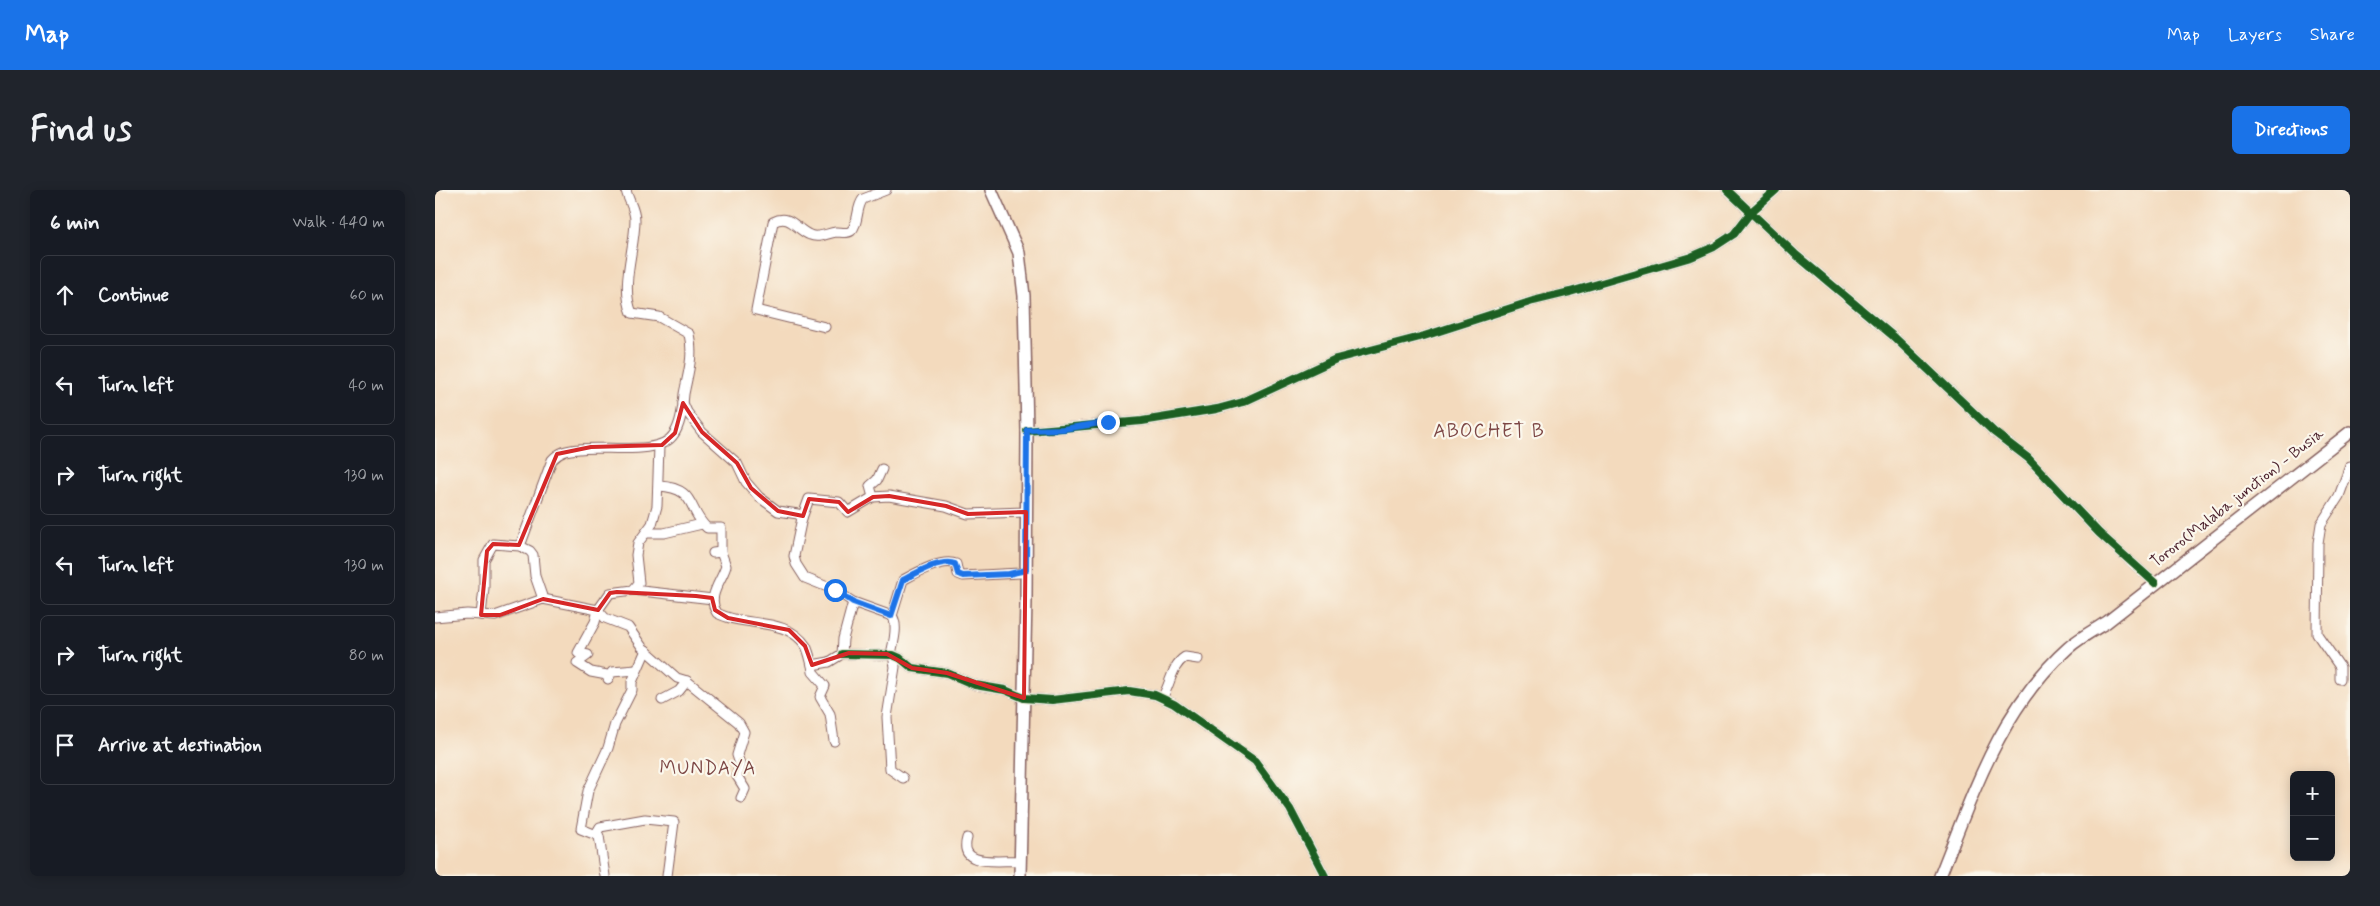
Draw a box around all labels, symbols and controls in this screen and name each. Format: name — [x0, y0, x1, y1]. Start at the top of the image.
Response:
text: Map — [25, 20, 69, 51]
text: Map — [2167, 23, 2200, 47]
text: Layers — [2228, 23, 2282, 47]
text: Share — [2310, 23, 2355, 47]
button: Directions — [2232, 106, 2350, 154]
text: Find us — [30, 107, 132, 153]
text: 6 min — [50, 209, 100, 237]
text: Walk · 440 m — [292, 212, 385, 233]
icon: ahead — [51, 281, 79, 309]
text: Continue — [98, 283, 169, 308]
text: 60 m — [350, 285, 384, 306]
icon: left — [51, 371, 79, 399]
text: Turn left — [98, 373, 174, 398]
text: 40 m — [348, 375, 384, 396]
route end — [1097, 411, 1120, 434]
district label: ABOCHET B — [1433, 419, 1545, 444]
street label: Tororo(Malaba junction) - Busia — [2146, 423, 2328, 572]
icon: right — [51, 461, 79, 489]
text: Turn right — [98, 463, 182, 488]
text: 130 m — [343, 465, 384, 486]
icon: left — [51, 551, 79, 579]
text: Turn left — [98, 553, 174, 578]
text: 130 m — [343, 555, 384, 576]
route start — [824, 579, 847, 602]
icon: right — [51, 641, 79, 669]
text: Turn right — [98, 643, 182, 668]
text: 80 m — [349, 645, 384, 666]
icon: arrive — [51, 731, 79, 759]
text: Arrive at destination — [98, 733, 262, 758]
district label: MUNDAYA — [660, 756, 756, 781]
map controls — [2290, 771, 2335, 861]
button: + — [2290, 771, 2335, 816]
button: − — [2290, 816, 2335, 861]

